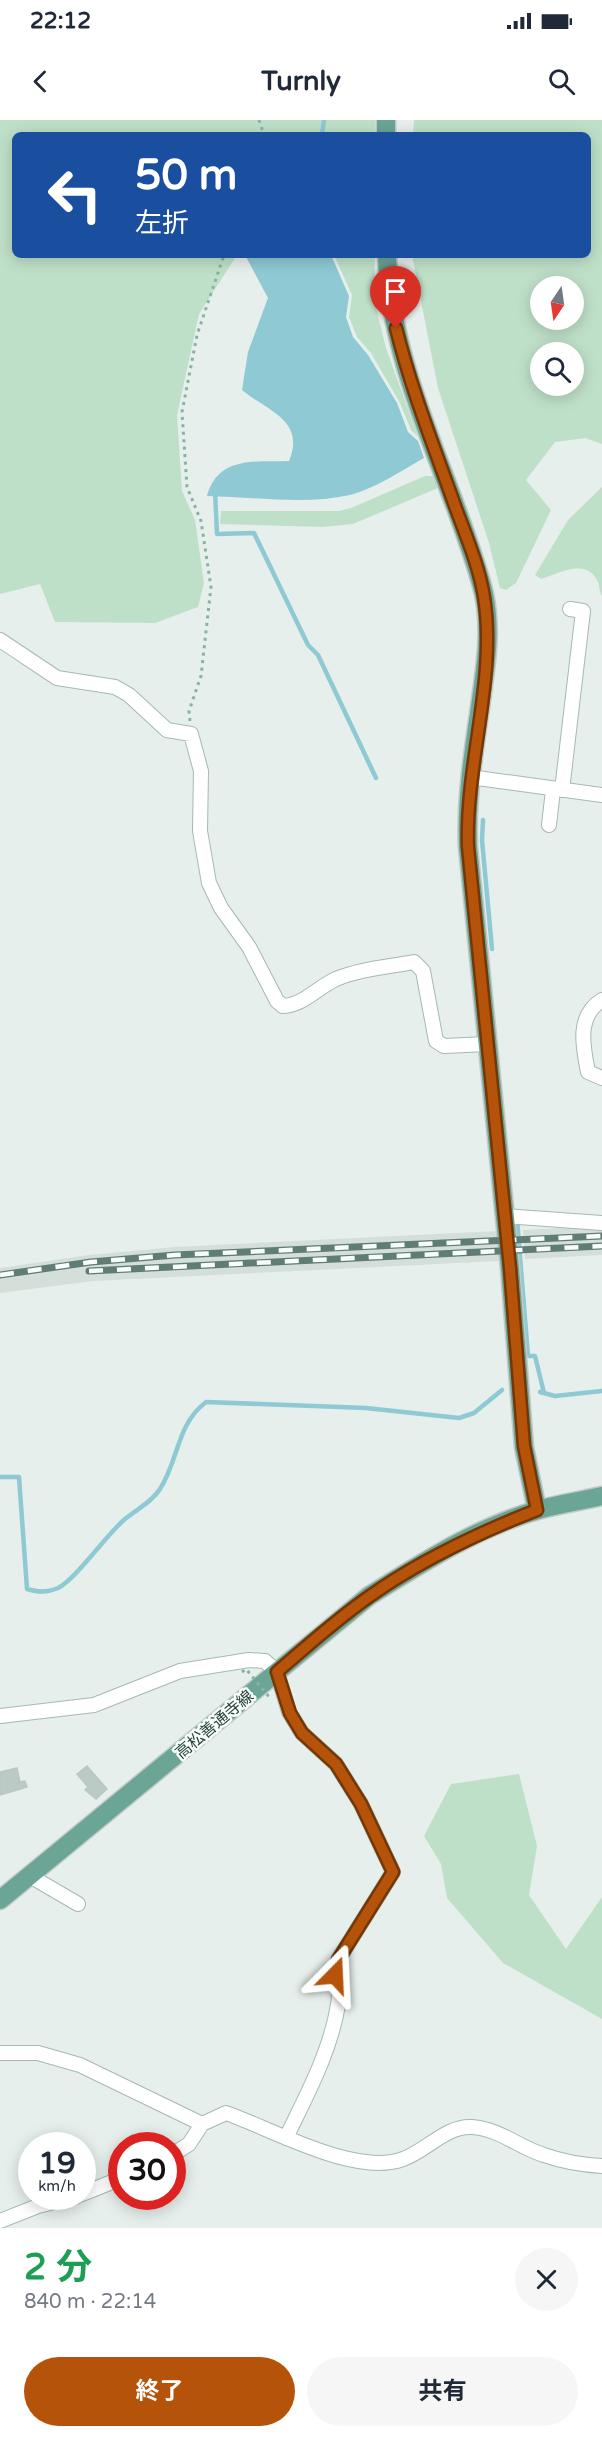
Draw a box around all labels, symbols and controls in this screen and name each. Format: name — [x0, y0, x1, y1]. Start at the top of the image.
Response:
text: 22:12 — [30, 8, 91, 34]
icon: back — [24, 65, 57, 98]
text: Turnly — [261, 65, 341, 98]
icon: search — [545, 65, 578, 98]
text: 50 m — [135, 150, 237, 201]
icon: left — [36, 156, 114, 234]
text: 左折 — [135, 207, 189, 240]
pin — [370, 266, 421, 328]
icon: arrive — [379, 275, 412, 308]
north arrow — [530, 276, 584, 330]
map controls — [530, 276, 584, 396]
button: search — [530, 342, 584, 396]
street label: 高松善通寺線 — [171, 1686, 258, 1763]
position arrow — [303, 1943, 367, 2007]
speed limit sign: 30 — [108, 2132, 186, 2210]
text: 19 — [38, 2145, 76, 2182]
text: km/h — [38, 2177, 76, 2195]
text: 2 分 — [24, 2246, 92, 2289]
button: close — [515, 2248, 578, 2311]
text: 840 m · 22:14 — [24, 2290, 156, 2314]
button: 終了 — [24, 2357, 295, 2426]
button: 共有 — [307, 2357, 578, 2426]

